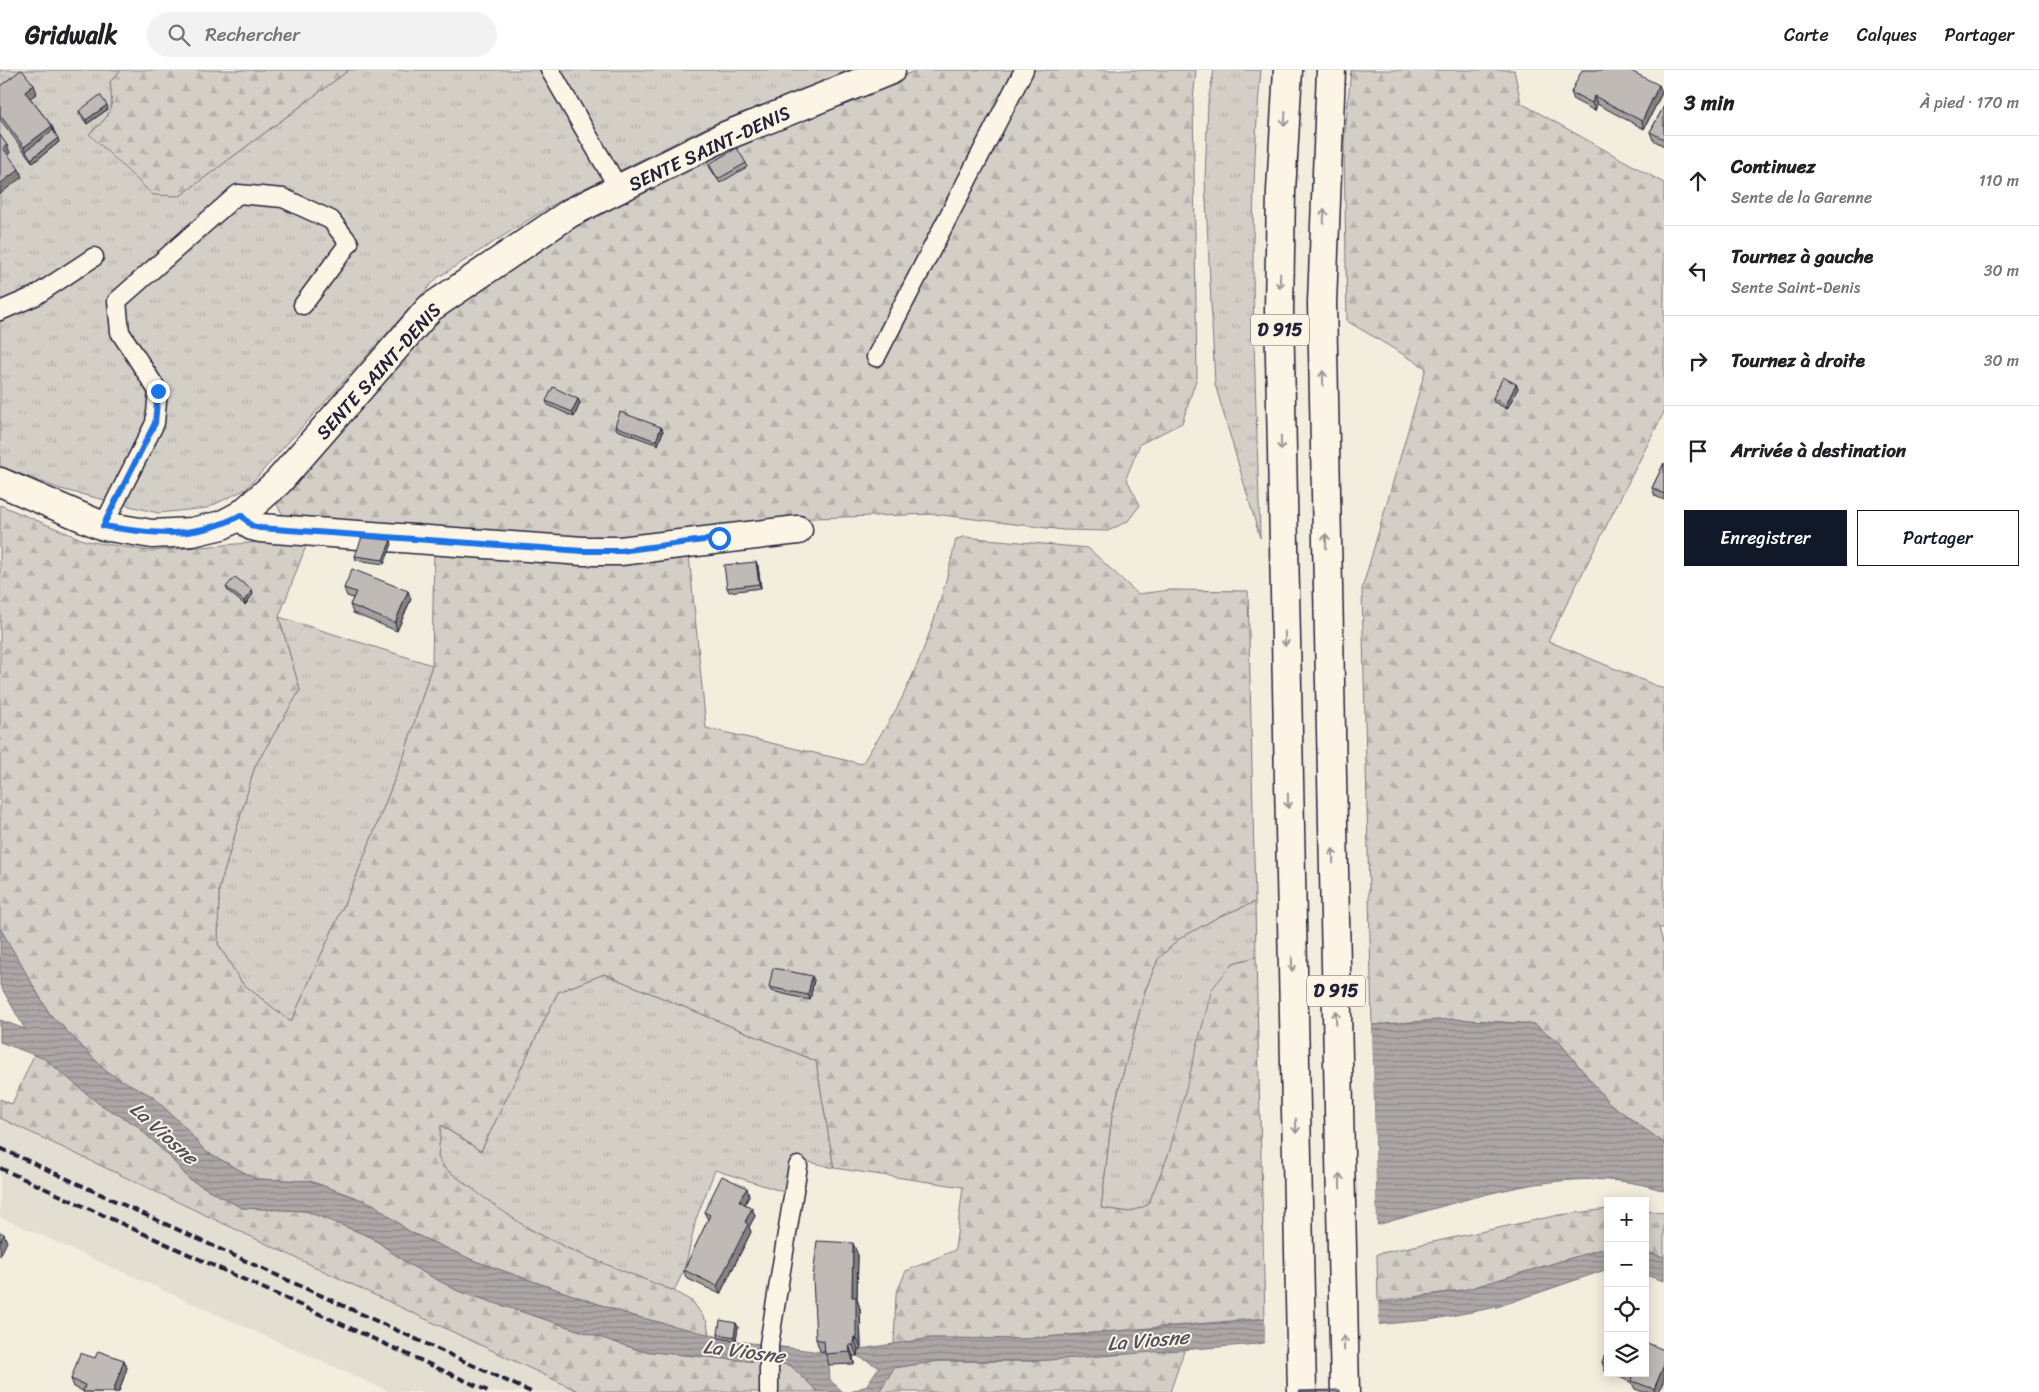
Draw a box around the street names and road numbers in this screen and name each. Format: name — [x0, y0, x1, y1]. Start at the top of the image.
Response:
street label: SENTE SAINT-DENIS — [623, 96, 796, 200]
street label: SENTE SAINT-DENIS — [307, 295, 449, 448]
road number: D 915 — [1251, 314, 1309, 346]
road number: D 915 — [1307, 976, 1365, 1006]

